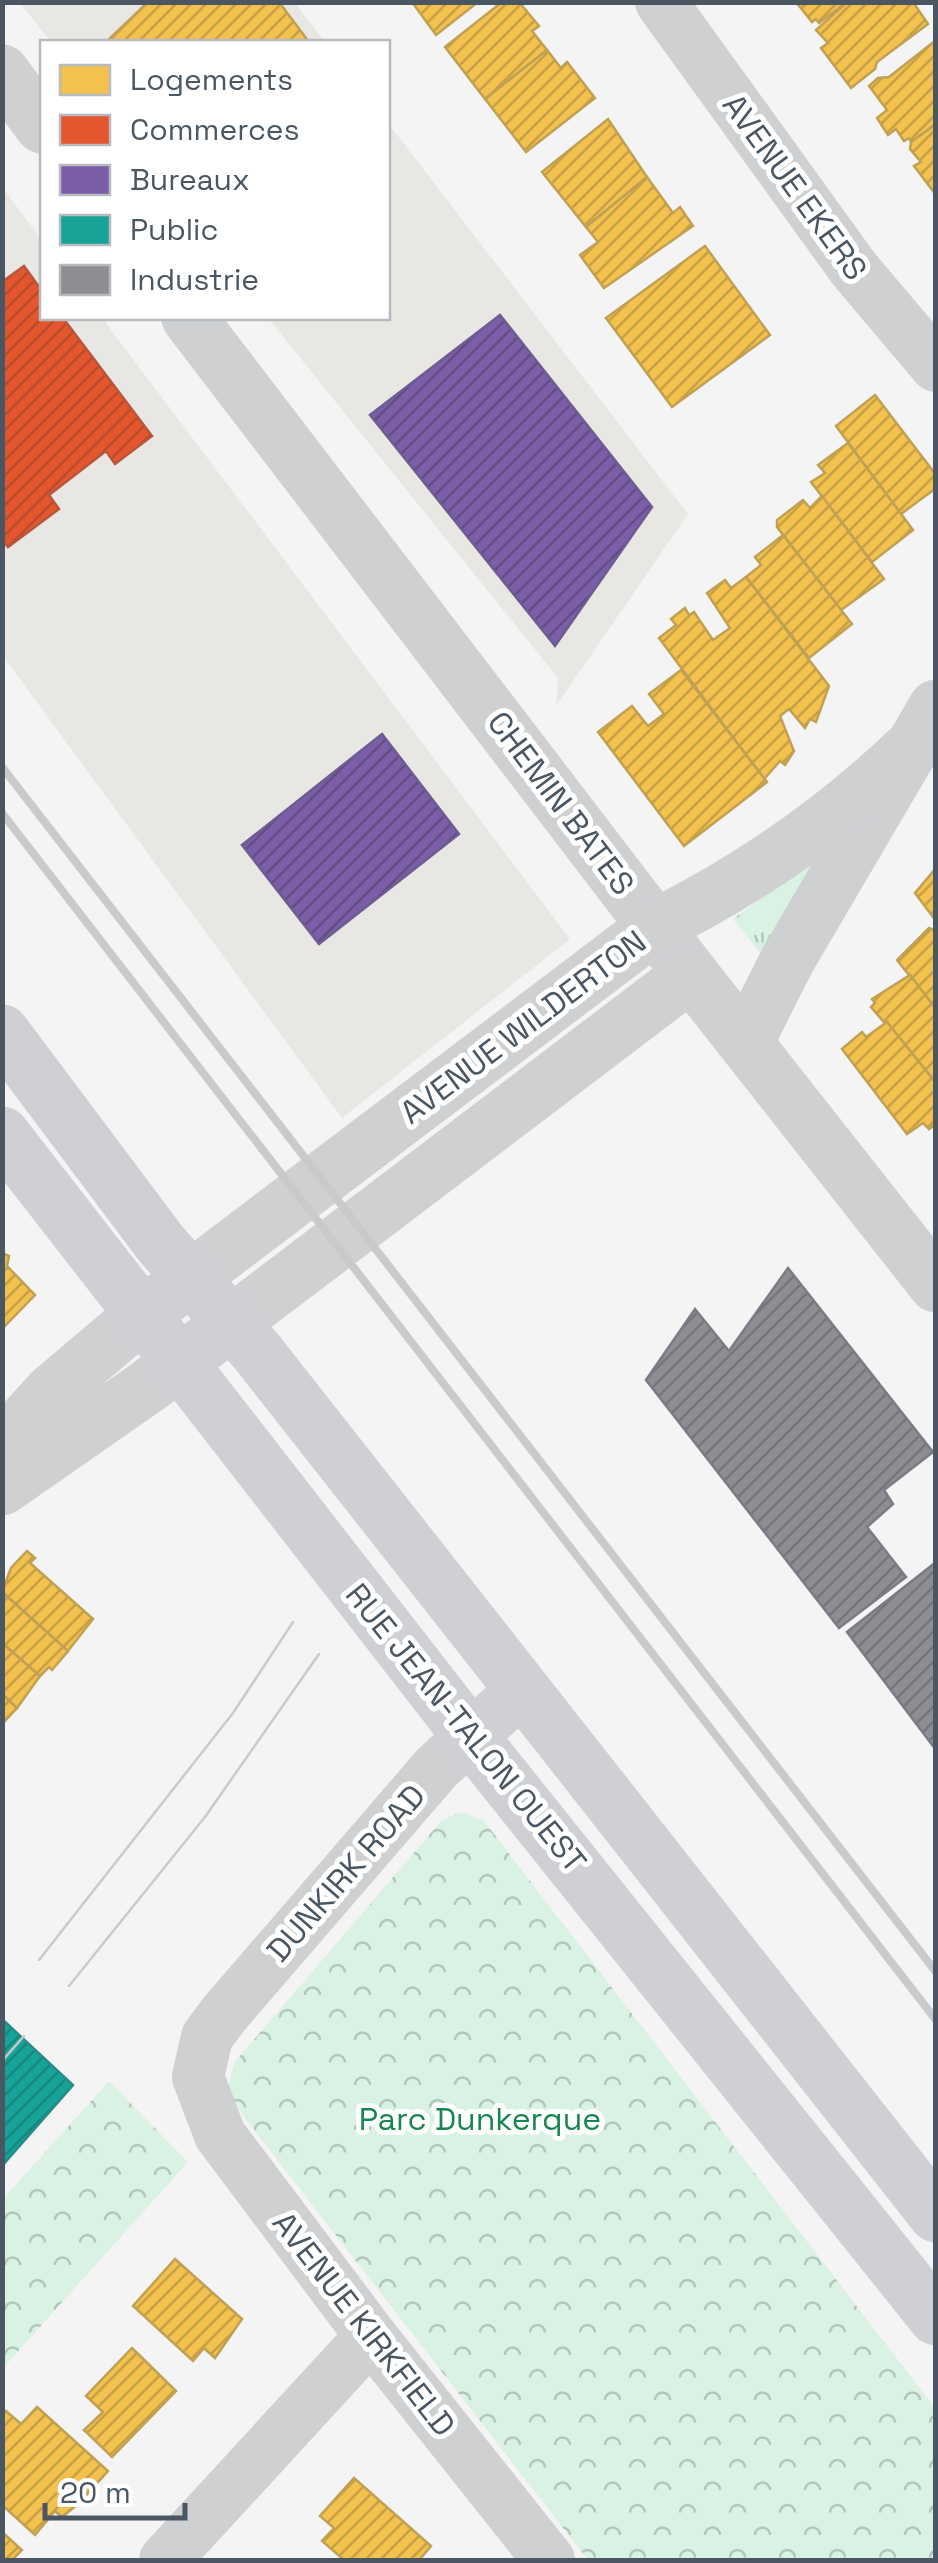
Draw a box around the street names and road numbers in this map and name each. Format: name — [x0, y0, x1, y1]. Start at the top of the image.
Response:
street label: AVENUE EKERS — [714, 86, 876, 288]
street label: CHEMIN BATES — [479, 703, 643, 903]
street label: AVENUE WILDERTON — [392, 921, 654, 1133]
street label: RUE JEAN-TALON OUEST — [337, 1575, 595, 1881]
street label: DUNKIRK ROAD — [258, 1776, 434, 1970]
street label: AVENUE KIRKFIELD — [264, 2204, 464, 2444]

